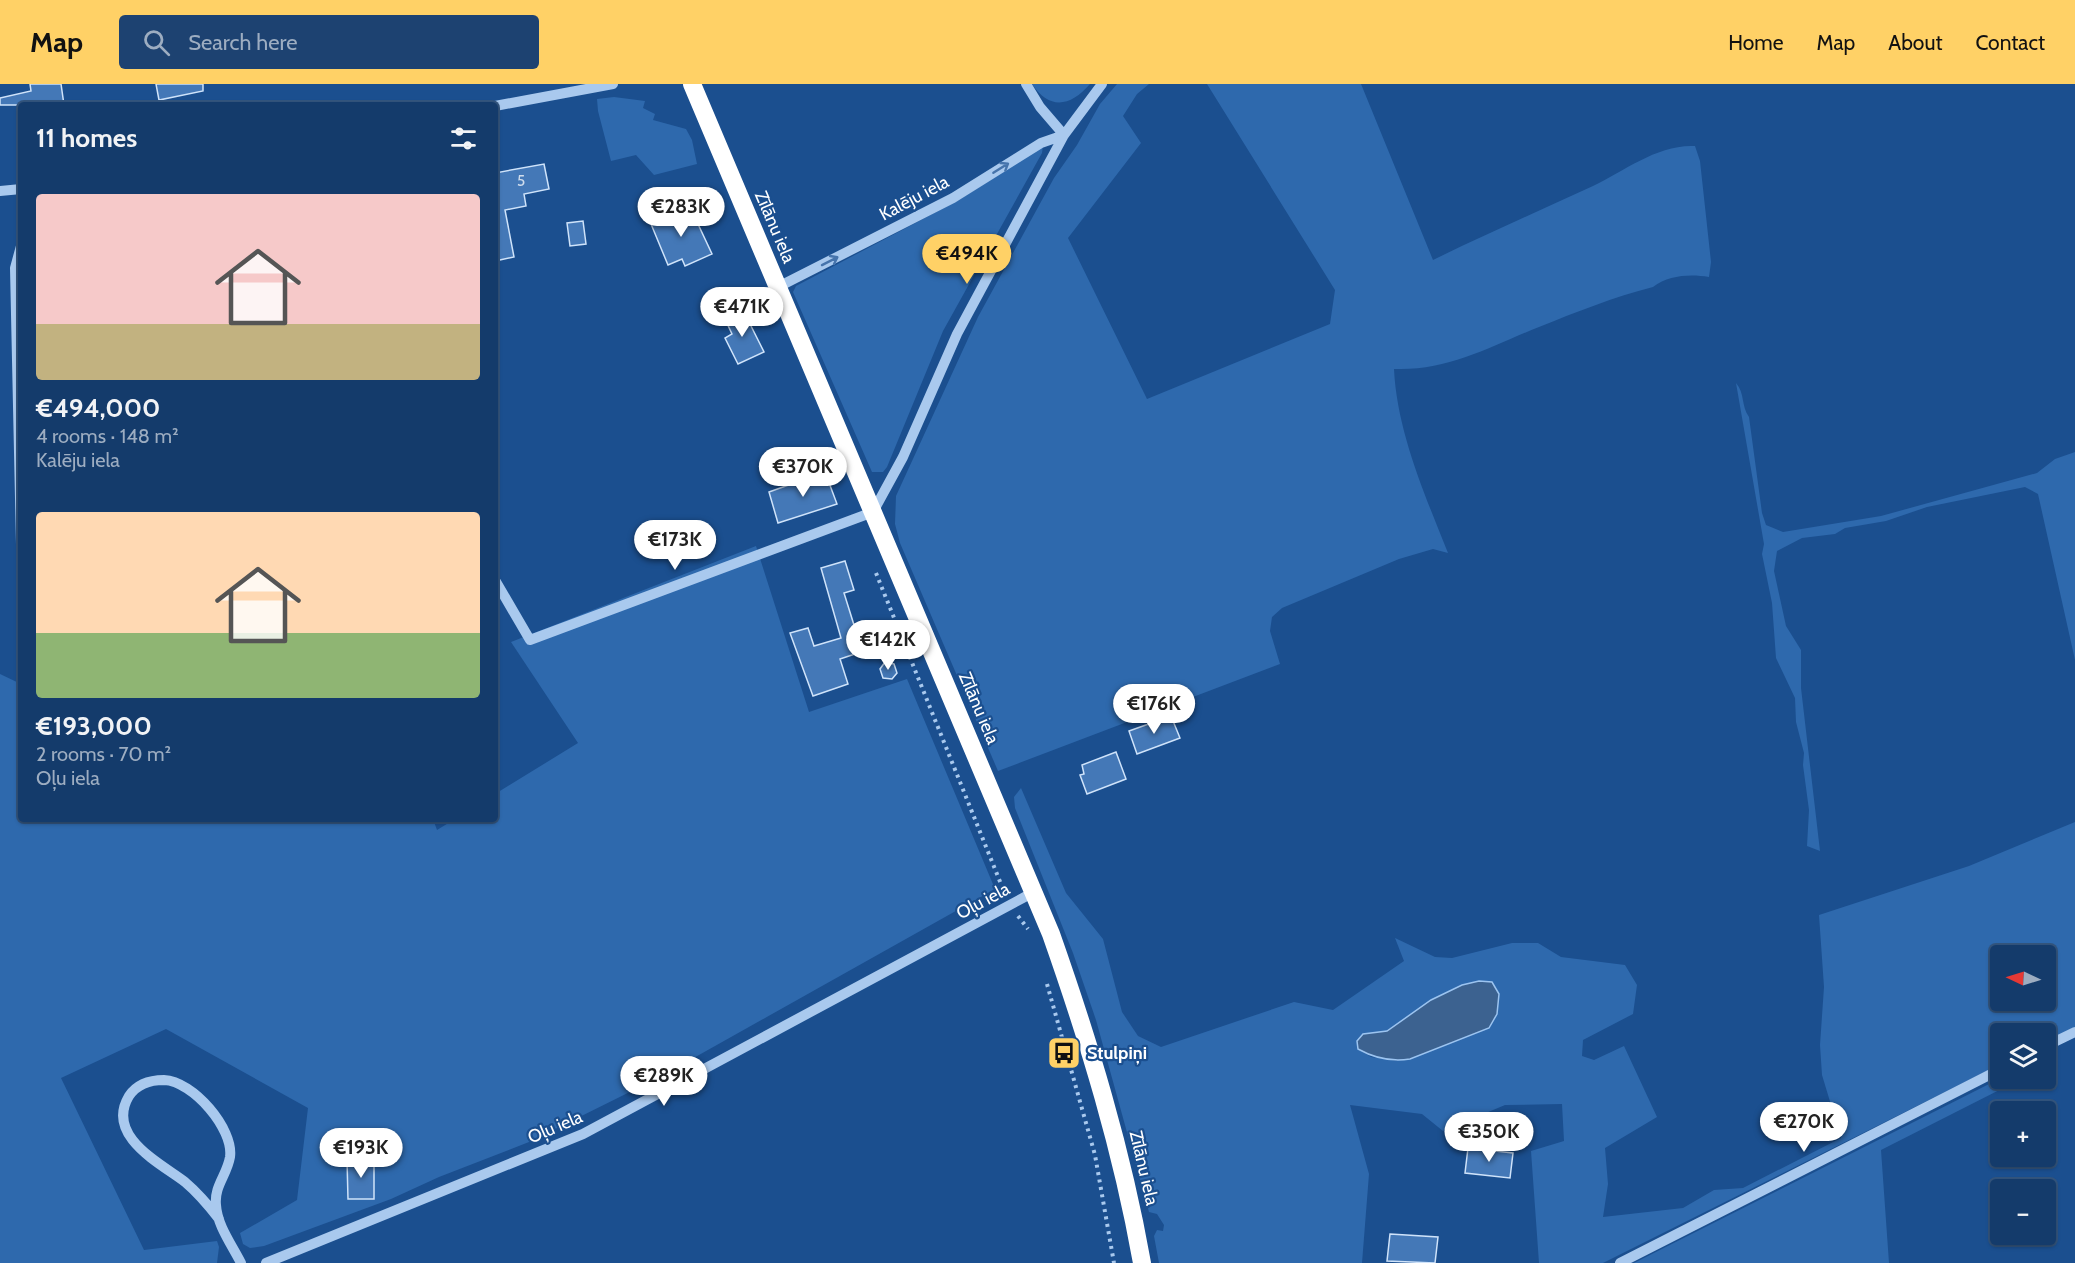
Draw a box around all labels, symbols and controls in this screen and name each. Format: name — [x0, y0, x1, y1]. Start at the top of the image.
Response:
search box — [119, 15, 539, 69]
text: Map — [30, 25, 83, 59]
icon: search — [140, 26, 173, 59]
text: Search here — [188, 29, 297, 56]
text: Home — [1728, 30, 1784, 55]
text: Map — [1817, 30, 1855, 55]
text: About — [1888, 30, 1942, 55]
text: Contact — [1975, 30, 2045, 55]
text: 11 homes — [36, 122, 137, 154]
icon: filters — [447, 122, 480, 155]
one-way arrow — [992, 161, 1009, 173]
street label: Kalēju iela — [875, 170, 953, 225]
house number: 5 — [517, 172, 525, 190]
pin: €283K — [639, 187, 723, 238]
street label: Zīlānu iela — [750, 188, 800, 267]
text: €283K — [652, 194, 710, 218]
icon: home — [204, 233, 312, 341]
pin: €494K — [925, 234, 1009, 285]
text: €494K — [936, 241, 998, 265]
one-way arrow — [820, 254, 838, 266]
pin: €471K — [700, 287, 784, 338]
text: €471K — [714, 294, 770, 318]
text: €494,000 — [36, 392, 160, 424]
text: 4 rooms · 148 m² — [36, 424, 179, 448]
pin: €370K — [761, 447, 845, 498]
text: Kalēju iela — [36, 448, 120, 472]
text: €370K — [773, 454, 833, 478]
pin: €173K — [633, 520, 717, 571]
text: €173K — [648, 527, 702, 551]
icon: home — [204, 551, 312, 659]
pin: €142K — [846, 620, 930, 671]
text: €142K — [860, 627, 916, 651]
street label: Zīlānu iela — [954, 669, 1004, 748]
pin: €176K — [1112, 684, 1196, 735]
text: €176K — [1127, 691, 1181, 715]
text: €193,000 — [36, 710, 152, 742]
text: 2 rooms · 70 m² — [36, 742, 171, 766]
text: Oļu iela — [36, 766, 100, 790]
street label: Oļu iela — [952, 878, 1014, 925]
north arrow — [1990, 945, 2056, 1011]
map controls — [1990, 945, 2056, 1245]
button: layers — [1990, 1023, 2056, 1089]
bus stop icon: Stulpiņi — [1046, 1035, 1082, 1071]
place label: Stulpiņi — [1087, 1042, 1147, 1065]
pin: €289K — [622, 1056, 706, 1107]
text: €289K — [634, 1063, 694, 1087]
button: + — [1990, 1101, 2056, 1167]
pin: €270K — [1762, 1102, 1846, 1153]
street label: Oļu iela — [524, 1105, 586, 1149]
text: €270K — [1774, 1109, 1834, 1133]
pin: €350K — [1447, 1112, 1531, 1163]
text: €350K — [1459, 1119, 1520, 1143]
pin: €193K — [319, 1128, 403, 1179]
street label: Zīlānu iela — [1125, 1128, 1163, 1208]
text: €193K — [334, 1135, 388, 1159]
button: − — [1990, 1179, 2056, 1245]

